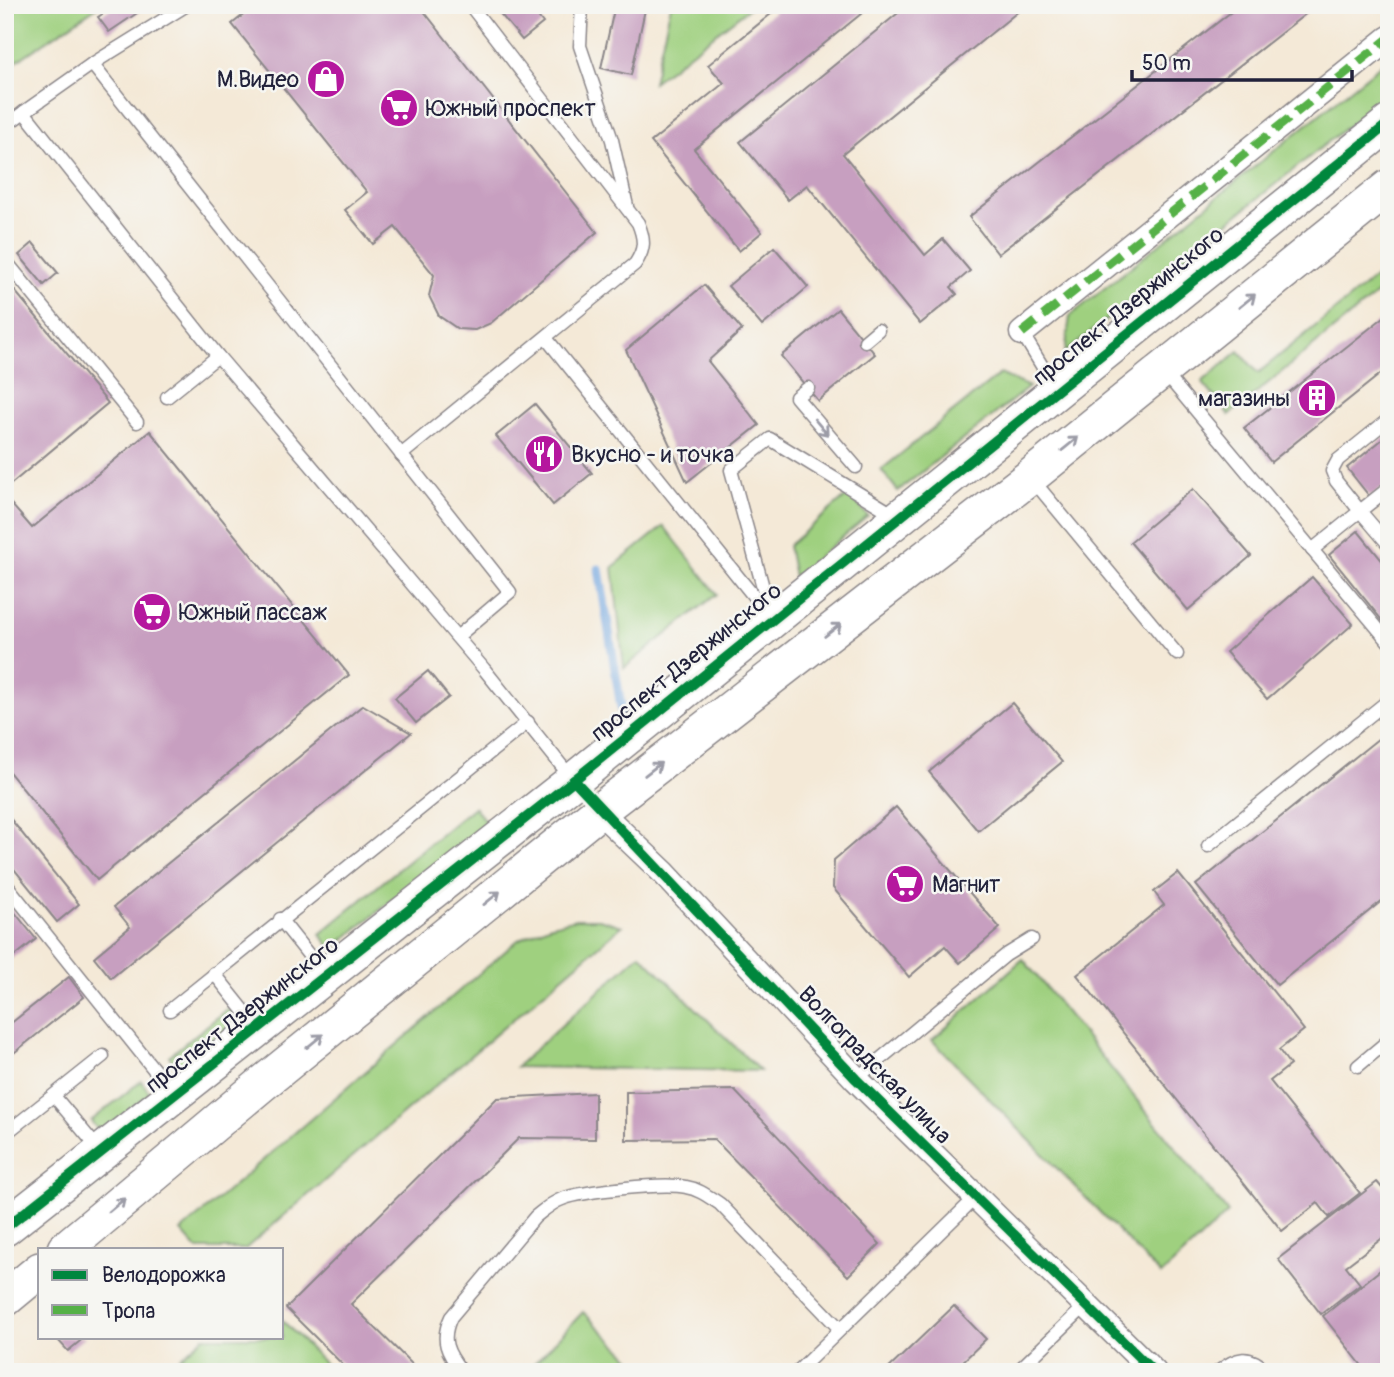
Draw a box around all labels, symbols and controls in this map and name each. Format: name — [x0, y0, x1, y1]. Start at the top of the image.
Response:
scale bar — [1132, 38, 1352, 82]
text: 50 m — [1142, 50, 1191, 77]
shop icon: М.Видео — [305, 58, 347, 100]
place label: М.Видео — [217, 65, 299, 94]
supermarket icon: Южный проспект — [378, 87, 420, 129]
place label: Южный проспект — [426, 94, 596, 123]
street label: проспект Дзержинского — [1027, 220, 1229, 392]
one-way arrow — [1237, 293, 1255, 309]
building icon: магазины — [1296, 377, 1338, 419]
place label: магазины — [1198, 384, 1290, 413]
one-way arrow — [813, 417, 829, 435]
restaurant icon: Вкусно - и точка — [523, 433, 565, 475]
one-way arrow — [1061, 436, 1079, 452]
place label: Вкусно - и точка — [571, 440, 734, 469]
street label: проспект Дзержинского — [585, 576, 787, 748]
supermarket icon: Южный пассаж — [131, 591, 173, 633]
place label: Южный пассаж — [179, 598, 327, 627]
one-way arrow — [823, 622, 842, 637]
one-way arrow — [644, 762, 662, 777]
supermarket icon: Магнит — [884, 863, 926, 905]
place label: Магнит — [932, 870, 1001, 899]
one-way arrow — [482, 890, 500, 906]
street label: проспект Дзержинского — [139, 930, 345, 1100]
street label: Волгоградская улица — [792, 980, 958, 1150]
one-way arrow — [305, 1034, 324, 1049]
one-way arrow — [108, 1198, 126, 1213]
legend — [38, 1248, 284, 1338]
text: Велодорожка — [102, 1262, 226, 1289]
text: Тропа — [102, 1298, 155, 1325]

